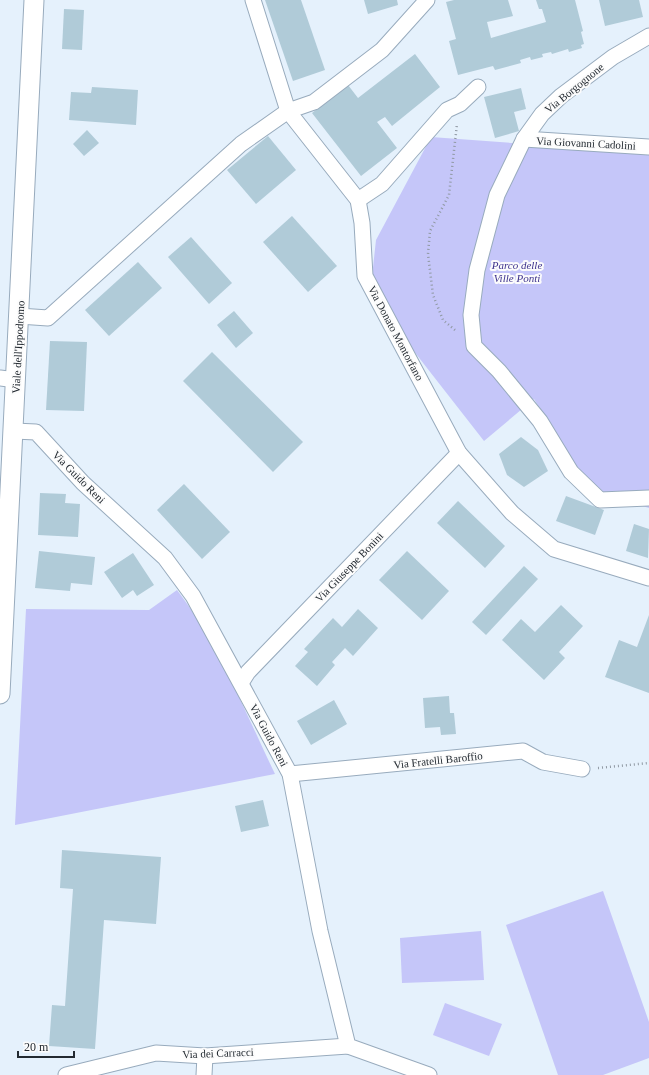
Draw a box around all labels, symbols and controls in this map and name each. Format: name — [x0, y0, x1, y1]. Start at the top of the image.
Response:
street label: Via Borgognone — [542, 61, 606, 115]
street label: Via Giovanni Cadolini — [536, 134, 636, 152]
park label: Parco delle Ville Ponti — [491, 259, 542, 284]
street label: Via Donato Montorfano — [366, 284, 426, 383]
street label: Viale dell'Ippodromo — [10, 300, 26, 394]
street label: Via Guido Reni — [50, 448, 108, 506]
street label: Via Giuseppe Bonini — [313, 530, 385, 604]
street label: Via Guido Reni — [248, 702, 290, 768]
street label: Via Fratelli Baroffio — [393, 749, 484, 771]
scale bar — [18, 1033, 74, 1059]
text: 20 m — [24, 1040, 49, 1054]
street label: Via dei Carracci — [182, 1046, 254, 1060]

